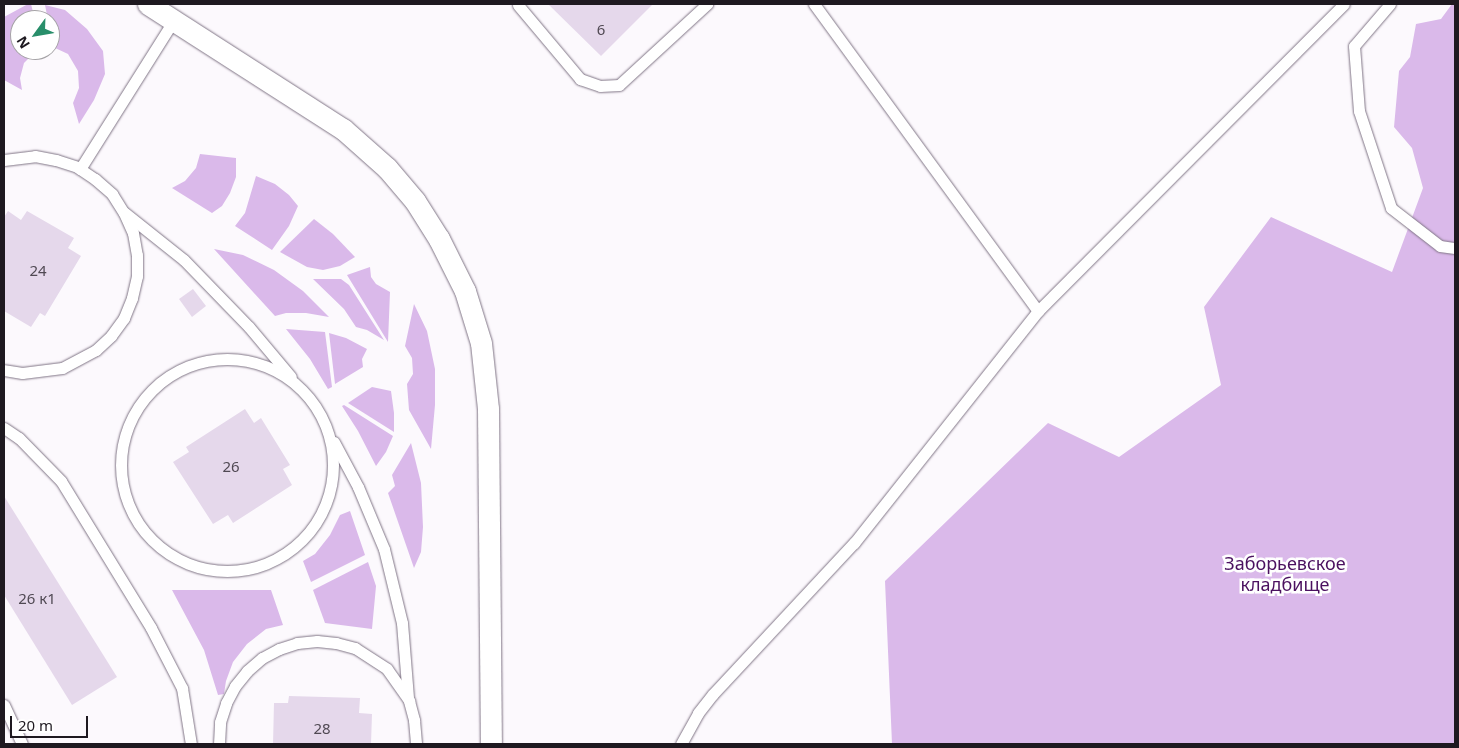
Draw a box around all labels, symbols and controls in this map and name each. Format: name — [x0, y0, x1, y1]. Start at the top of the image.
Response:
north arrow — [10, 10, 60, 60]
house number: 6 — [597, 21, 605, 39]
text: N — [12, 33, 34, 53]
house number: 24 — [29, 262, 47, 280]
house number: 26 — [222, 458, 240, 476]
park label: Заборьевское кладбище — [1224, 553, 1346, 596]
house number: 26 к1 — [18, 590, 56, 608]
scale bar — [12, 706, 90, 738]
text: 20 m — [18, 715, 53, 735]
house number: 28 — [313, 720, 331, 738]

